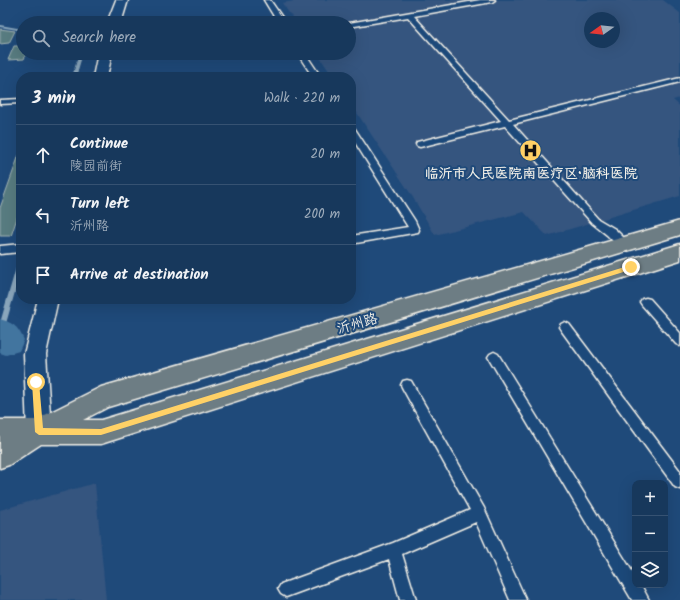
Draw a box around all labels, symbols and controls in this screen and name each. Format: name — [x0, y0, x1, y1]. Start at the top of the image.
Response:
north arrow — [584, 12, 620, 48]
search box — [16, 16, 356, 60]
text: Search here — [62, 26, 136, 50]
icon: search — [30, 27, 52, 49]
text: 3 min — [32, 85, 76, 112]
text: Walk · 220 m — [264, 88, 340, 109]
text: Continue — [70, 132, 128, 156]
hospital icon: 临沂市人民医院南医疗区·脑科医院 — [518, 138, 544, 164]
icon: ahead — [32, 144, 54, 166]
text: 20 m — [310, 144, 340, 165]
text: 陵园前街 — [70, 156, 122, 177]
place label: 临沂市人民医院南医疗区·脑科医院 — [424, 163, 638, 185]
text: Turn left — [70, 192, 130, 216]
icon: left — [32, 204, 54, 226]
text: 200 m — [304, 204, 340, 225]
text: 沂州路 — [70, 216, 109, 237]
route end — [622, 258, 640, 276]
text: Arrive at destination — [70, 263, 209, 287]
icon: arrive — [32, 264, 54, 286]
street label: 沂州路 — [334, 308, 380, 340]
route start — [27, 373, 45, 391]
map controls — [632, 480, 668, 588]
button: + — [632, 480, 668, 516]
button: − — [632, 516, 668, 552]
button: layers — [632, 552, 668, 588]

